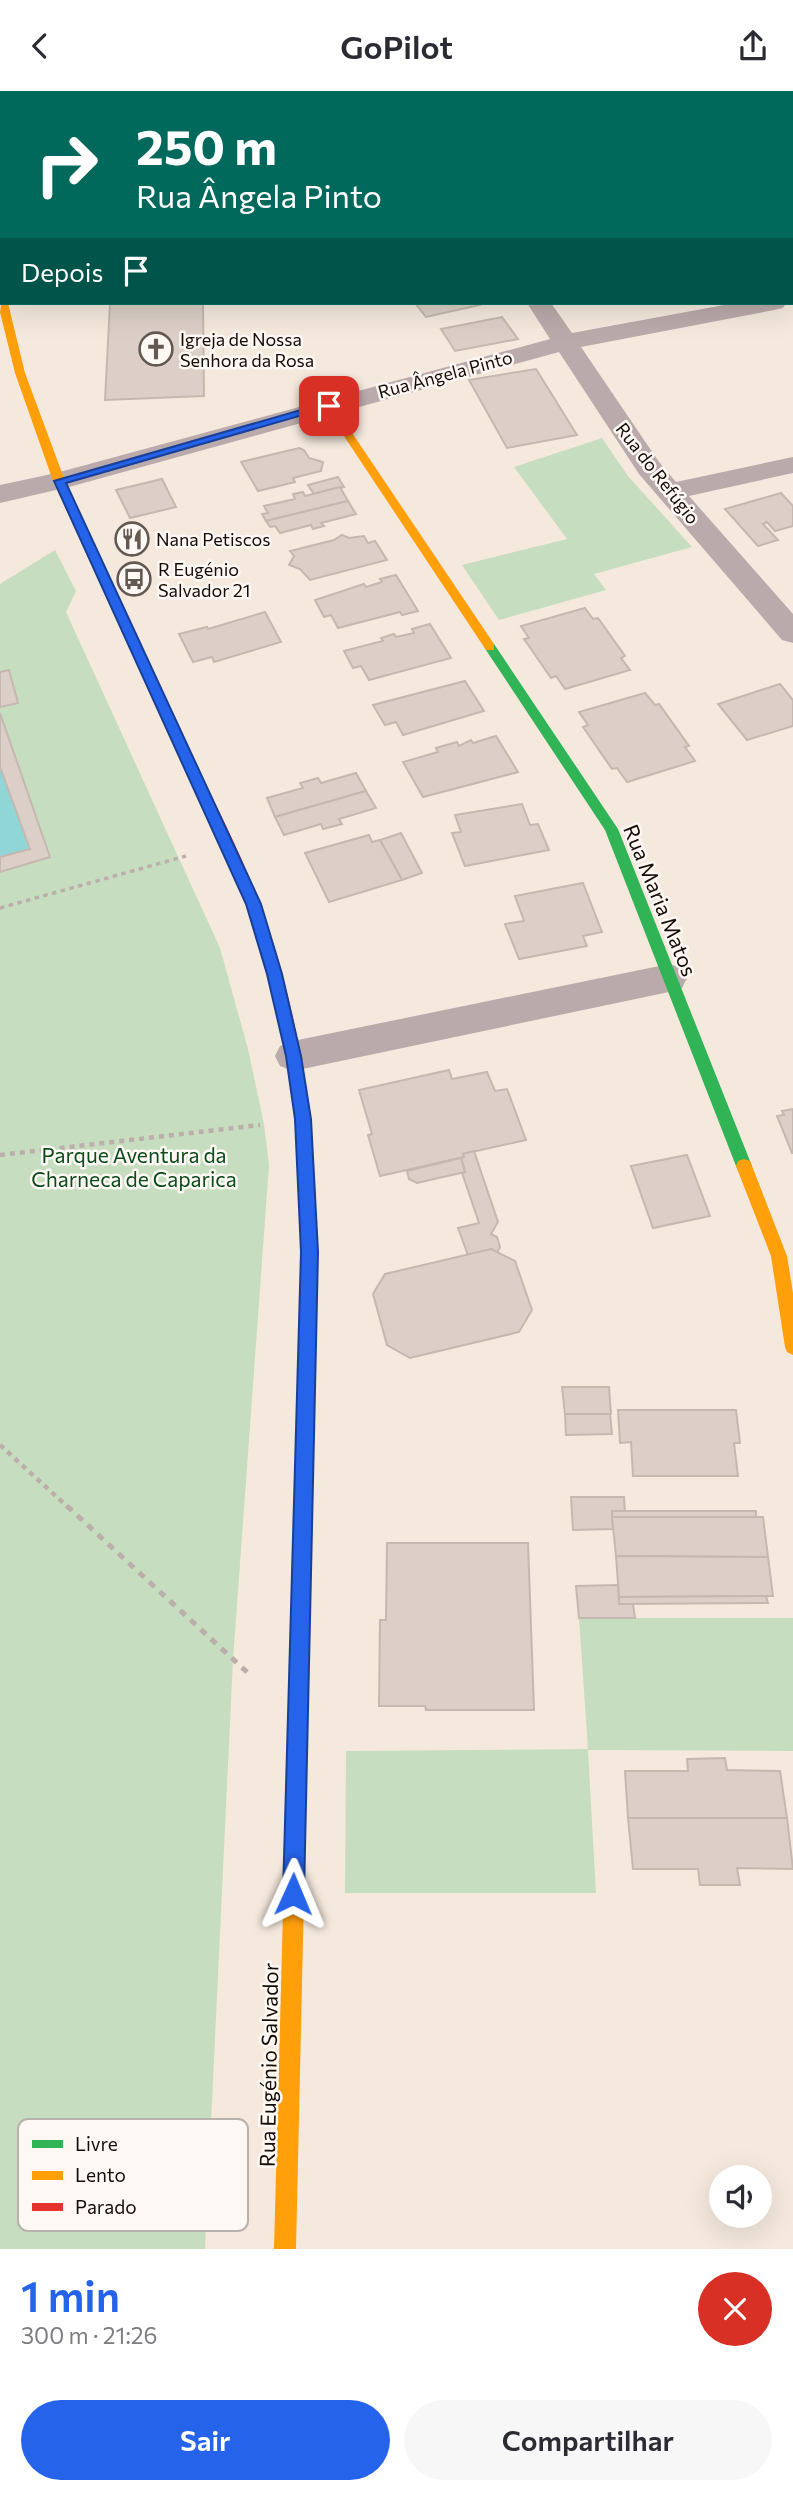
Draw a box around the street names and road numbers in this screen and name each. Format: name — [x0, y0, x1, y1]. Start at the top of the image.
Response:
street label: Rua Ângela Pinto — [375, 345, 515, 403]
street label: Rua do Refúgio — [612, 418, 704, 528]
street label: Rua Maria Matos — [619, 820, 703, 980]
street label: Rua Eugénio Salvador — [254, 1963, 282, 2167]

